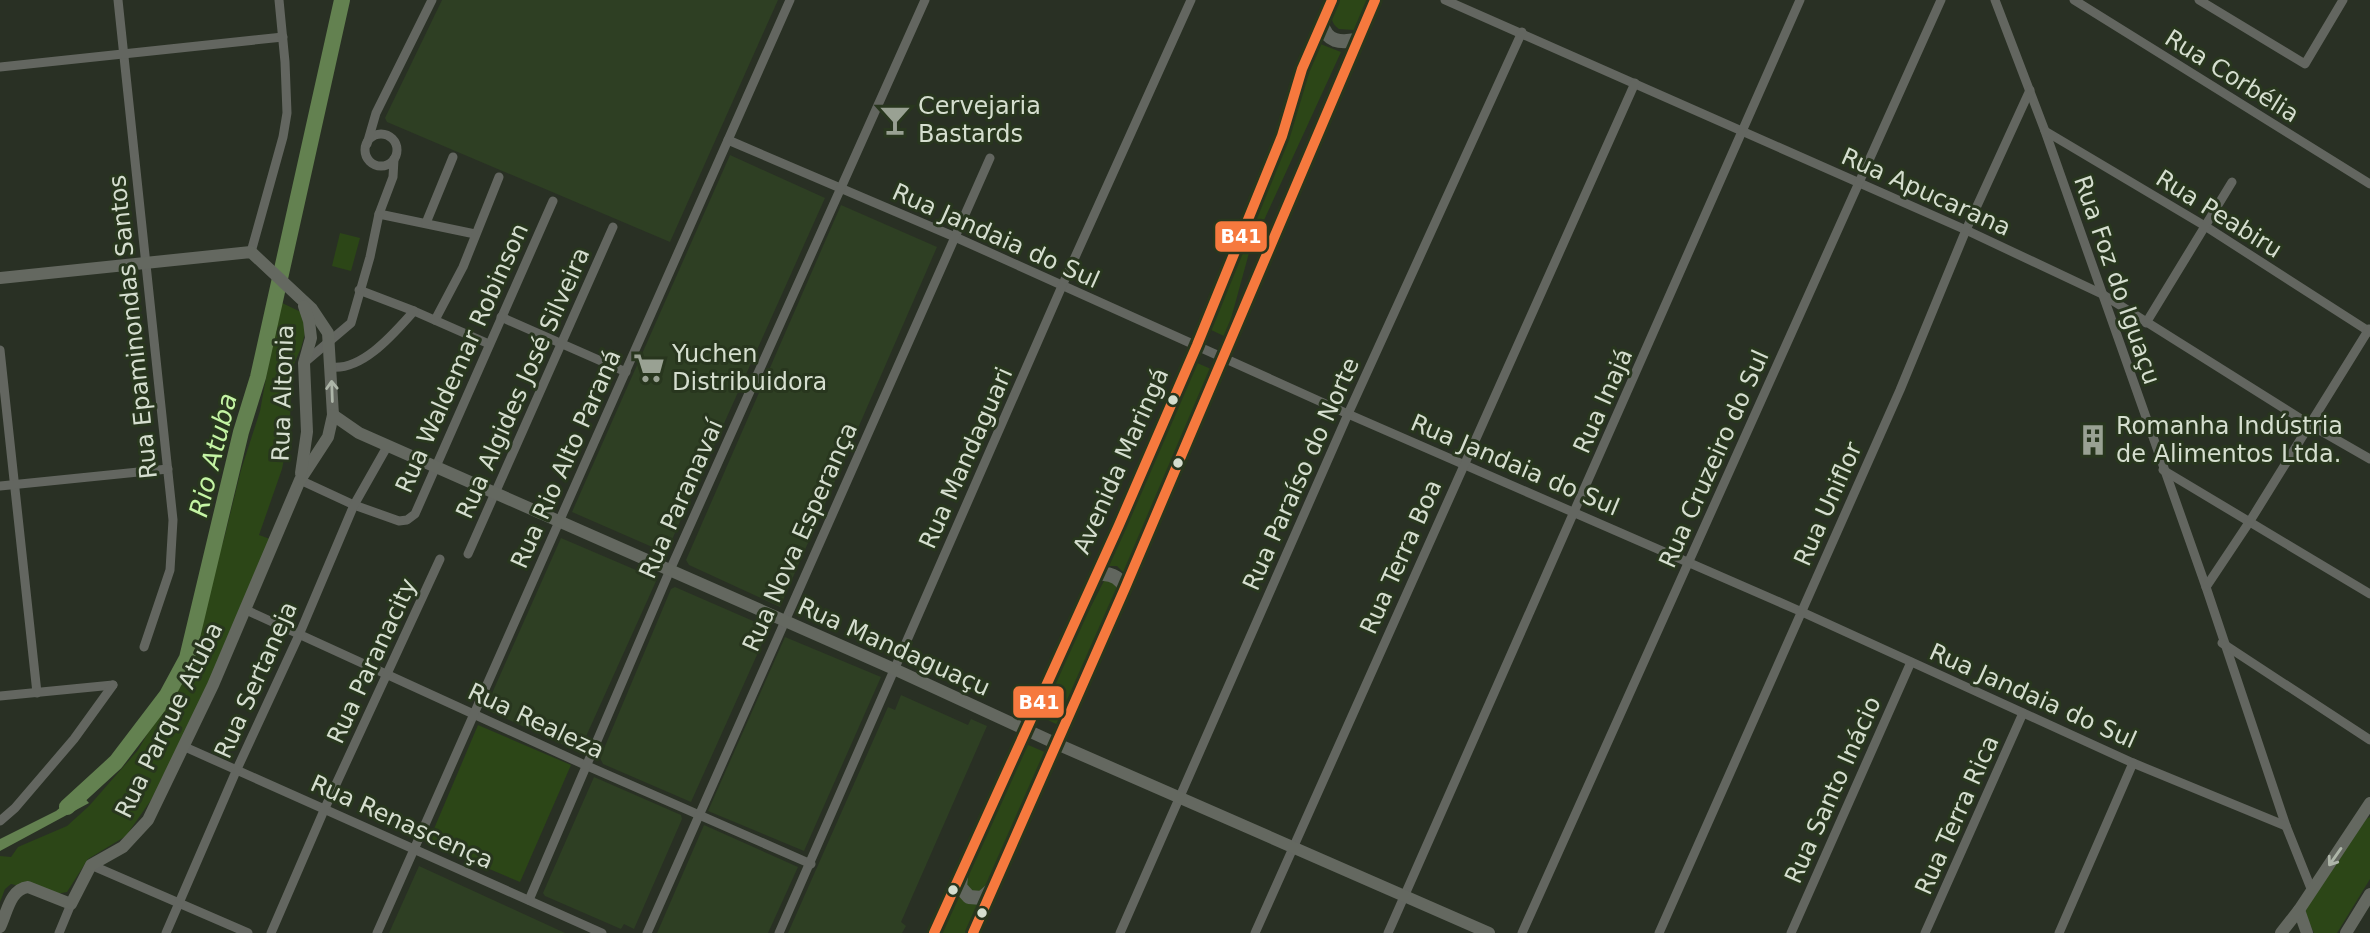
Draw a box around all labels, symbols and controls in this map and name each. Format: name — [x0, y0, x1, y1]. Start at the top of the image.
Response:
street label: Rua Corbélia — [2160, 24, 2304, 128]
place label: Cervejaria Bastards — [918, 92, 1041, 148]
bar icon: Cervejaria Bastards — [878, 103, 912, 137]
street label: Rua Apucarana — [1837, 142, 2015, 242]
street label: Rua Peabiru — [2151, 164, 2287, 264]
street label: Rua Foz do Iguaçu — [2068, 172, 2166, 388]
street label: Rua Epaminondas Santos — [103, 174, 163, 480]
street label: Rua Jandaia do Sul — [888, 178, 1104, 294]
street label: Rua Waldemar Robinson — [390, 219, 534, 497]
line badge: B41 — [1214, 220, 1268, 253]
text: B41 — [1221, 225, 1261, 247]
street label: Rua Algides José Silveira — [450, 243, 596, 523]
street label: Rua Altonia — [267, 324, 299, 462]
place label: Yuchen Distribuidora — [671, 340, 827, 396]
street label: Rua Inajá — [1568, 344, 1638, 458]
street label: Rua Rio Alto Paraná — [505, 345, 627, 573]
street label: Rua Cruzeiro do Sul — [1653, 346, 1775, 572]
supermarket icon: Yuchen Distribuidora — [632, 351, 666, 385]
street label: Rua Paraíso do Norte — [1237, 353, 1365, 595]
street label: Rua Mandaguari — [913, 363, 1019, 553]
street label: Avenida Maringá — [1067, 364, 1175, 558]
one-way arrow — [326, 380, 339, 403]
water label: Rio Atuba — [183, 390, 243, 520]
unlabelled marker — [1166, 393, 1180, 407]
street label: Rua Jandaia do Sul — [1407, 408, 1623, 522]
place label: Romanha Indústria de Alimentos Ltda. — [2116, 412, 2343, 468]
street label: Rua Paranavaí — [633, 414, 729, 583]
street label: Rua Nova Esperança — [737, 418, 863, 656]
building icon: Romanha Indústria de Alimentos Ltda. — [2076, 423, 2110, 457]
street label: Rua Uniflor — [1788, 438, 1868, 570]
unlabelled marker — [1171, 456, 1185, 470]
street label: Rua Terra Boa — [1354, 475, 1448, 639]
street label: Rua Paranacity — [321, 574, 423, 748]
street label: Rua Mandaguaçu — [794, 592, 994, 702]
street label: Rua Sertaneja — [209, 597, 303, 763]
street label: Rua Parque Atuba — [109, 618, 229, 822]
street label: Rua Jandaia do Sul — [1925, 638, 2141, 754]
street label: Rua Realeza — [463, 677, 609, 765]
line badge: B41 — [1012, 685, 1065, 719]
text: B41 — [1019, 691, 1059, 713]
street label: Rua Santo Inácio — [1779, 692, 1887, 888]
street label: Rua Terra Rica — [1909, 731, 2005, 899]
street label: Rua Renascença — [306, 769, 498, 875]
one-way arrow — [2328, 847, 2342, 866]
unlabelled marker — [946, 883, 960, 897]
unlabelled marker — [975, 906, 989, 920]

